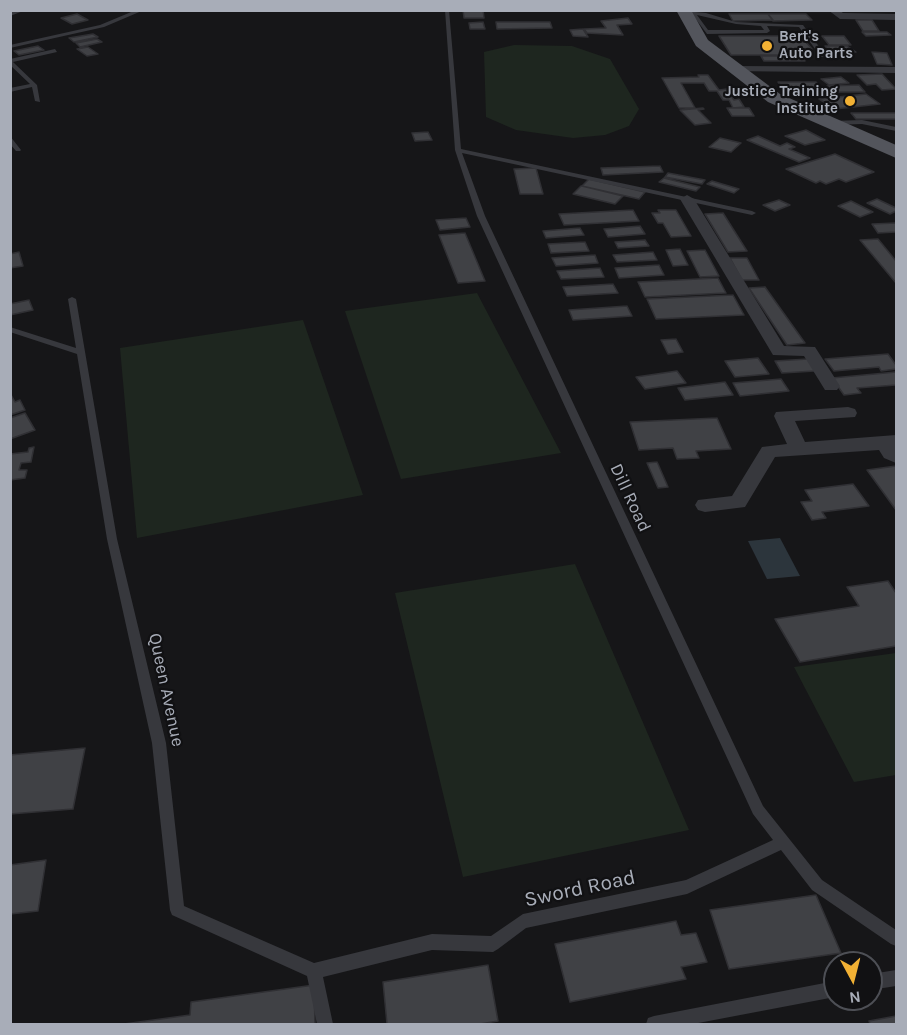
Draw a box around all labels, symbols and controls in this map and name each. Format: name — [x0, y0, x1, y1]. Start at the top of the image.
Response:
place label: Bert's Auto Parts — [779, 28, 853, 63]
marker: Bert's Auto Parts — [760, 39, 774, 53]
place label: Justice Training Institute — [725, 83, 838, 118]
marker: Justice Training Institute — [843, 94, 857, 108]
street label: Dill Road — [605, 460, 655, 536]
street label: Queen Avenue — [143, 631, 189, 749]
street label: Sword Road — [522, 865, 638, 913]
north arrow — [823, 951, 883, 1011]
text: N — [848, 987, 862, 1008]

